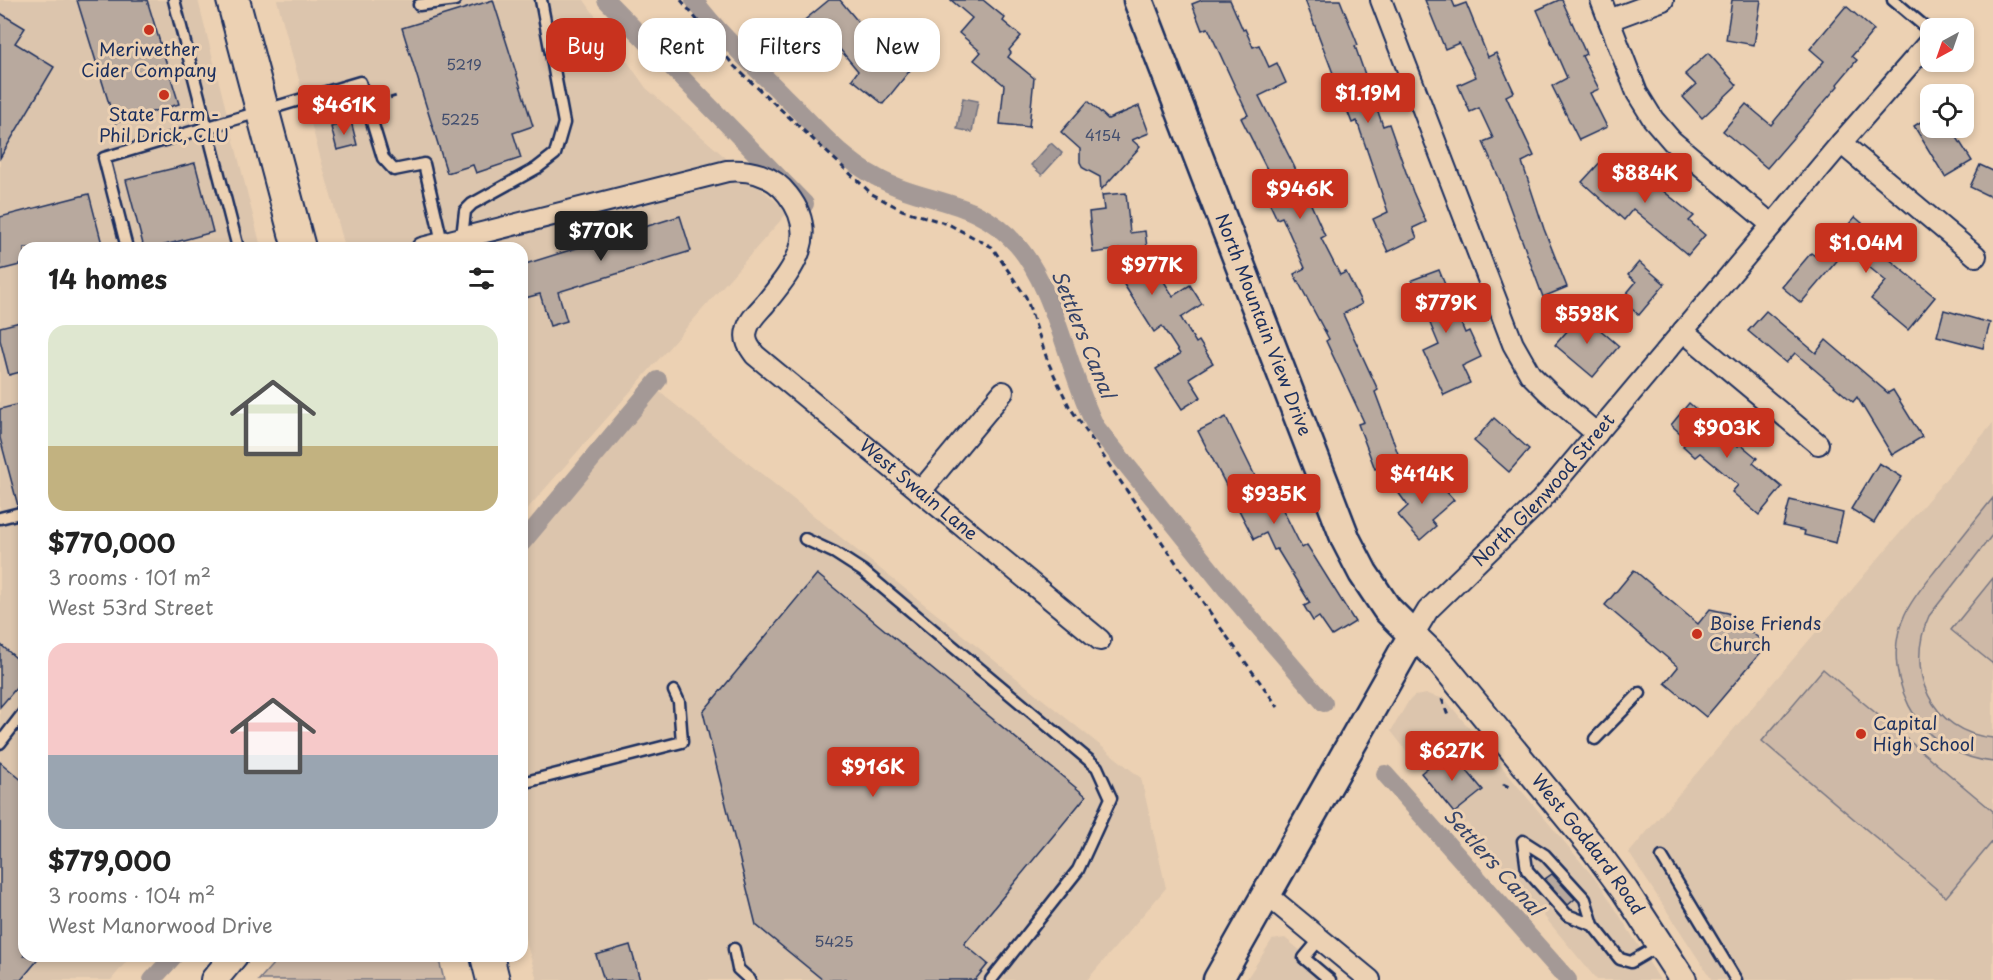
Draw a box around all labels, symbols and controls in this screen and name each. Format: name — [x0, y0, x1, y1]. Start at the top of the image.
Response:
chip: Buy — [546, 18, 626, 72]
chip: Rent — [638, 18, 726, 72]
chip: Filters — [738, 18, 842, 72]
chip: New — [854, 18, 940, 72]
north arrow — [1920, 18, 1974, 72]
map controls — [1920, 18, 1974, 138]
marker: Meriwether Cider Company — [142, 23, 156, 37]
place label: Meriwether Cider Company — [81, 35, 217, 83]
house number: 5219 — [446, 52, 482, 75]
pin: $1.19M — [1319, 73, 1417, 124]
text: $1.19M — [1335, 77, 1401, 107]
button: locate — [1920, 84, 1974, 138]
pin: $461K — [302, 85, 386, 136]
marker: State Farm - Phil Drick, CLU — [157, 88, 171, 102]
text: $461K — [312, 89, 376, 119]
place label: State Farm - Phil Drick, CLU — [99, 100, 229, 148]
house number: 5225 — [441, 107, 479, 130]
house number: 4154 — [1085, 123, 1121, 146]
pin: $884K — [1603, 153, 1687, 204]
text: $884K — [1612, 157, 1678, 187]
pin: $946K — [1258, 169, 1342, 220]
text: $946K — [1266, 173, 1334, 203]
street label: North Mountain View Drive — [1209, 209, 1320, 439]
pin: $770K — [559, 211, 643, 262]
text: $770K — [569, 215, 633, 245]
pin: $1.04M — [1817, 223, 1915, 274]
text: $1.04M — [1829, 227, 1903, 257]
pin: $977K — [1110, 245, 1194, 296]
text: $977K — [1121, 249, 1183, 279]
text: 14 homes — [48, 259, 167, 298]
icon: filters — [465, 262, 498, 295]
water label: Settlers Canal — [1045, 265, 1125, 405]
pin: $779K — [1404, 283, 1488, 334]
text: $779K — [1415, 287, 1477, 317]
pin: $598K — [1545, 294, 1629, 345]
text: $598K — [1555, 298, 1619, 328]
icon: home — [219, 364, 327, 472]
street label: North Glenwood Street — [1466, 407, 1620, 572]
pin: $903K — [1685, 408, 1769, 459]
text: $903K — [1693, 412, 1761, 442]
street label: West Swain Lane — [854, 432, 985, 546]
pin: $414K — [1380, 454, 1464, 505]
text: $414K — [1390, 458, 1454, 488]
pin: $935K — [1232, 474, 1316, 525]
text: $935K — [1241, 478, 1307, 508]
text: $770,000 — [48, 523, 175, 562]
text: 3 rooms · 101 m² — [48, 562, 211, 592]
text: West 53rd Street — [48, 592, 213, 622]
place label: Boise Friends Church — [1709, 609, 1821, 657]
marker: Boise Friends Church — [1690, 627, 1704, 641]
icon: home — [219, 682, 327, 790]
place label: Capital High School — [1873, 709, 1975, 757]
marker: Capital High School — [1854, 727, 1868, 741]
pin: $627K — [1410, 731, 1494, 782]
text: $627K — [1419, 735, 1485, 765]
pin: $916K — [831, 747, 915, 798]
text: $916K — [841, 751, 905, 781]
street label: West Goddard Road — [1526, 767, 1652, 919]
water label: Settlers Canal — [1437, 801, 1553, 924]
text: $779,000 — [48, 841, 171, 880]
text: 3 rooms · 104 m² — [48, 880, 215, 910]
text: West Manorwood Drive — [48, 910, 273, 940]
house number: 5425 — [814, 929, 854, 952]

